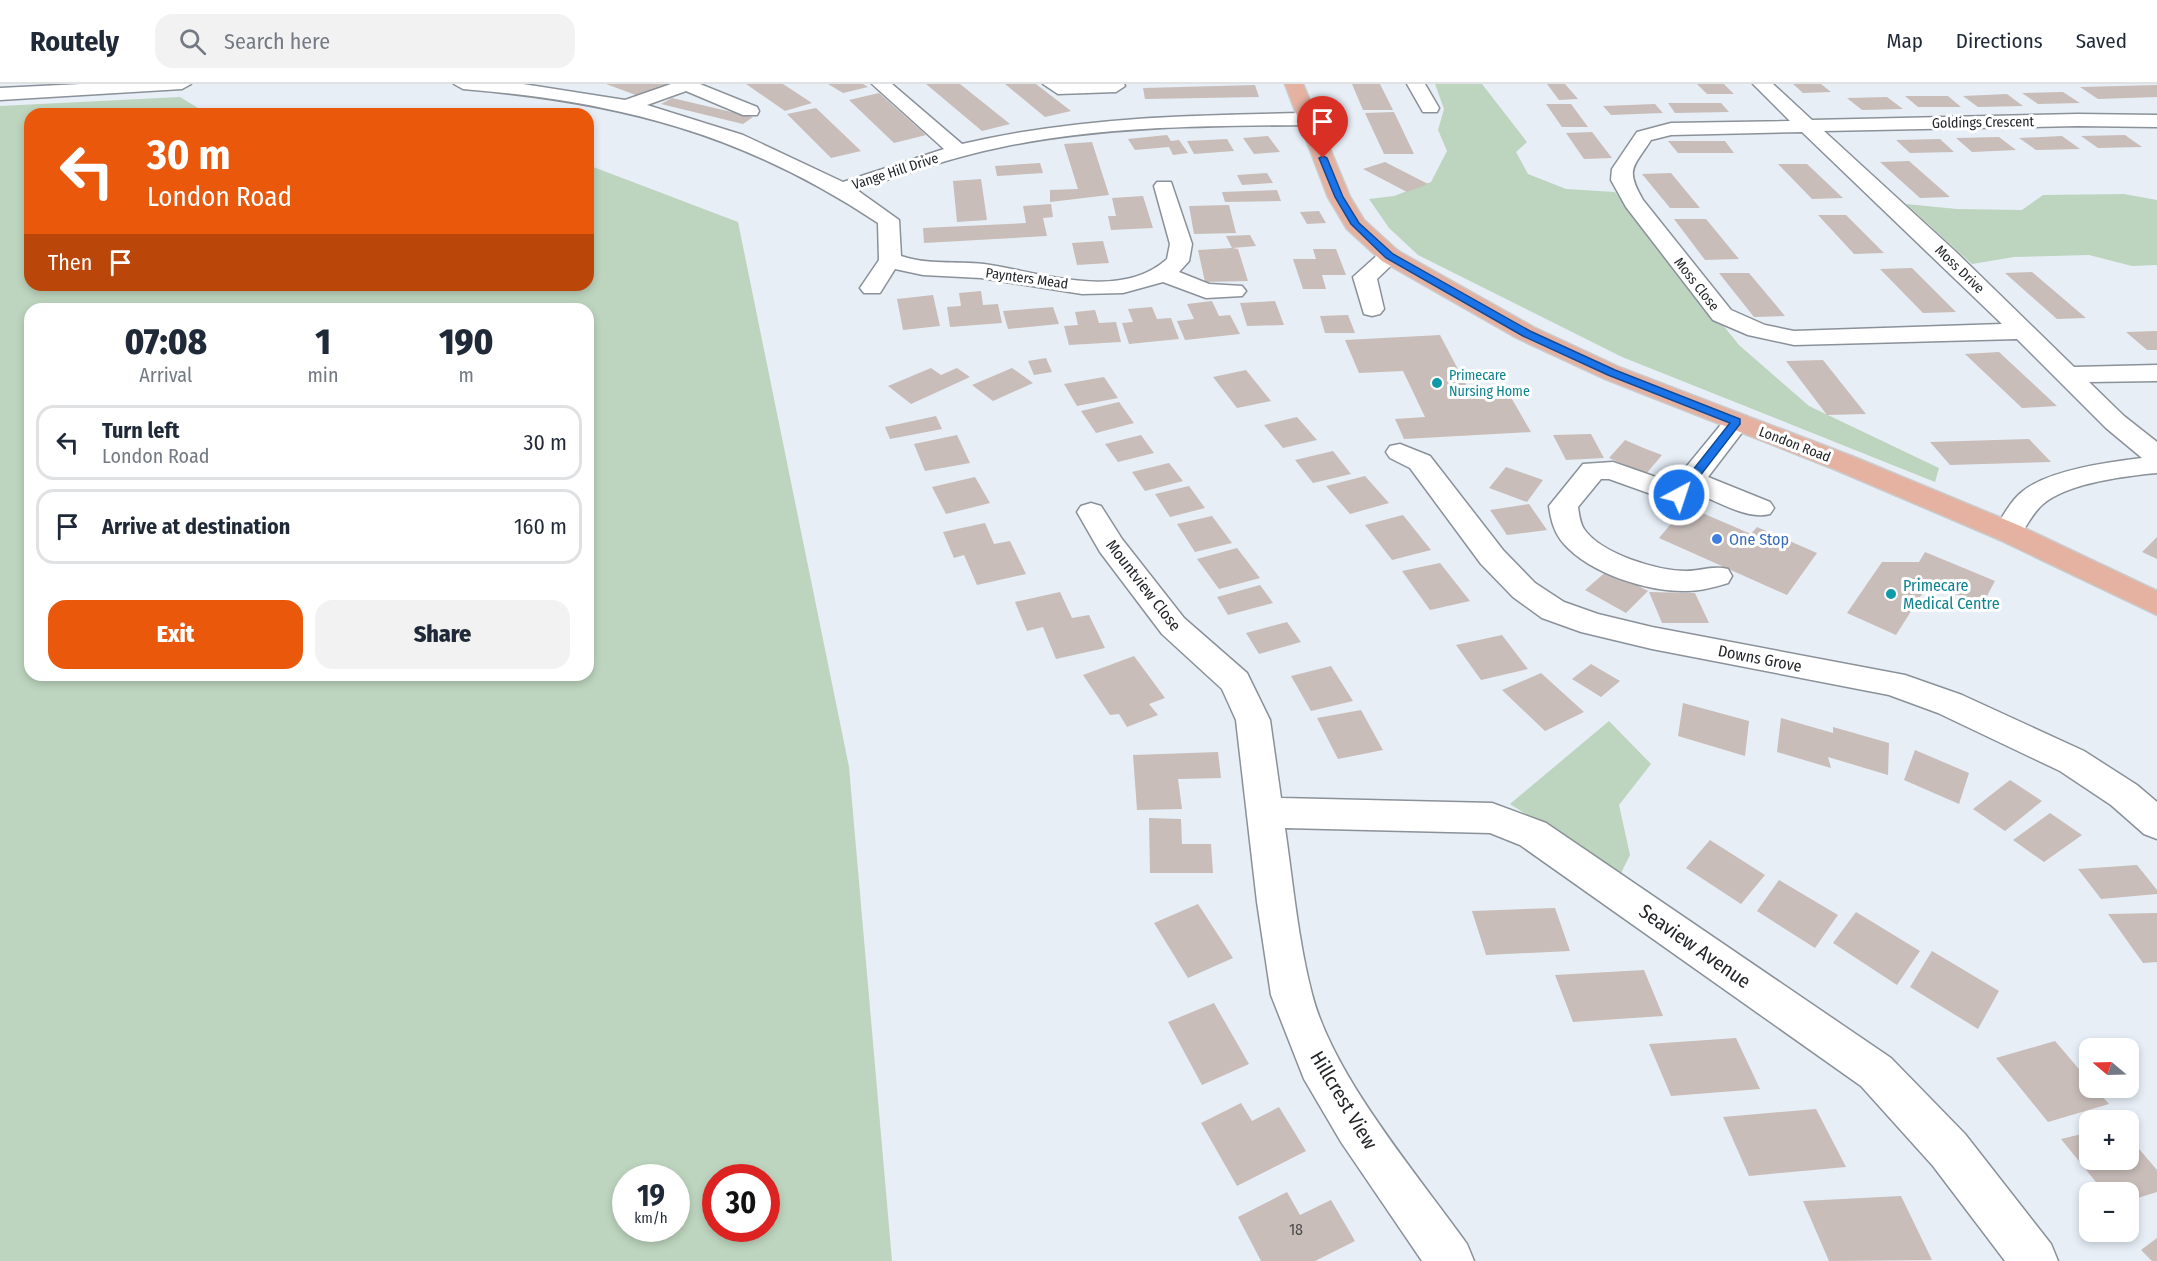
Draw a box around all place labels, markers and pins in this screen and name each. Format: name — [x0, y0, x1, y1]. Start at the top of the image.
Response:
pin — [1297, 96, 1348, 158]
place label: Primecare Nursing Home — [1449, 367, 1530, 400]
marker: Primecare Nursing Home — [1430, 376, 1444, 390]
place label: One Stop — [1729, 530, 1789, 549]
marker: One Stop — [1710, 532, 1724, 546]
place label: Primecare Medical Centre — [1903, 576, 2000, 613]
marker: Primecare Medical Centre — [1884, 587, 1898, 601]

